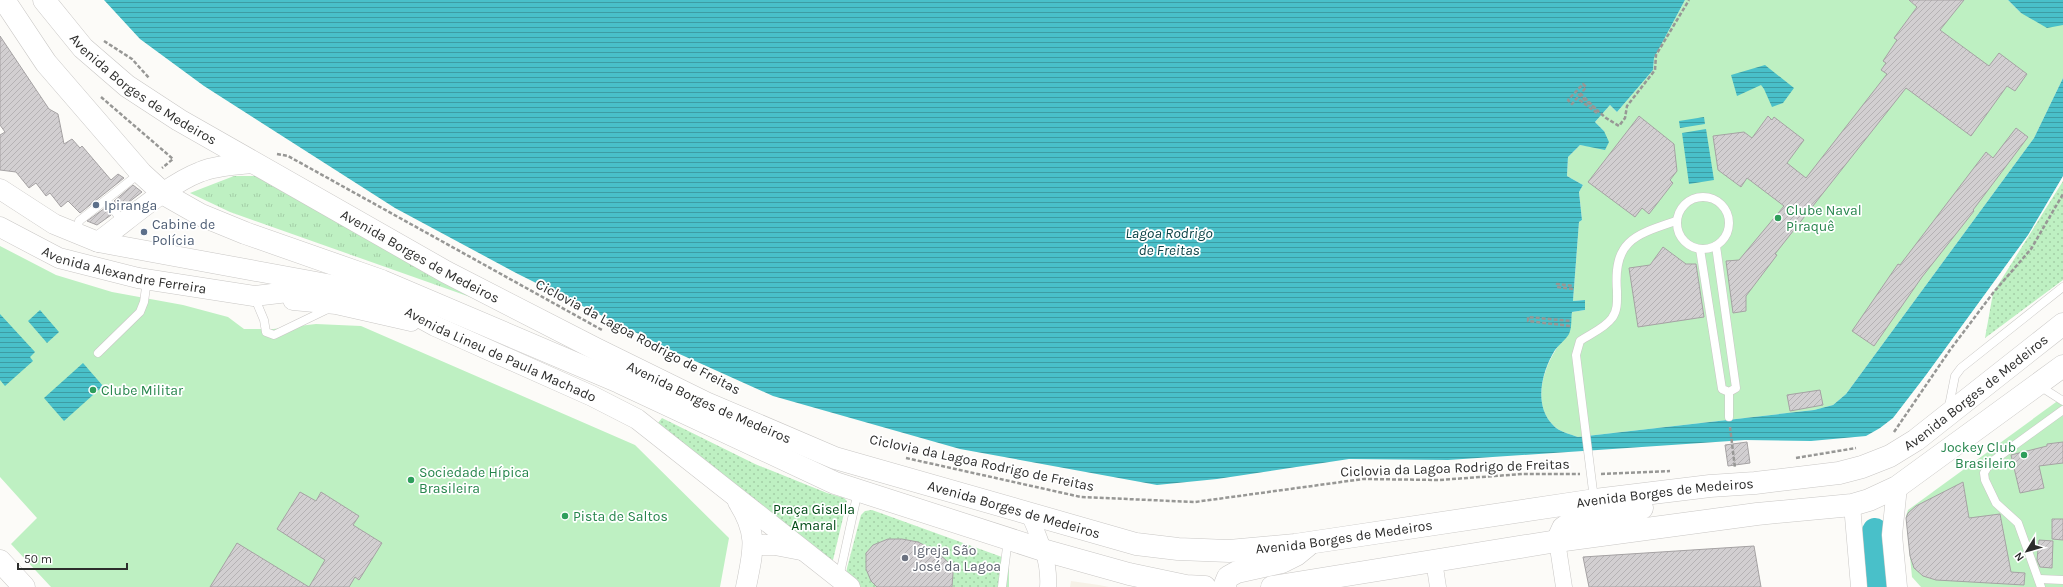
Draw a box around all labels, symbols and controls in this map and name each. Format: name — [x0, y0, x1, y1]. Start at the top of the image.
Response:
street label: Avenida Borges de Medeiros — [66, 30, 220, 148]
place label: Ipiranga — [104, 197, 157, 214]
marker: Ipiranga — [91, 200, 101, 210]
place label: Clube Naval Piraquê — [1786, 202, 1862, 235]
street label: Avenida Borges de Medeiros — [338, 205, 502, 306]
marker: Clube Naval Piraquê — [1773, 213, 1783, 223]
place label: Cabine de Polícia — [152, 216, 215, 249]
water label: Lagoa Rodrigo de Freitas — [1125, 224, 1213, 259]
marker: Cabine de Polícia — [139, 227, 149, 237]
street label: Avenida Alexandre Ferreira — [39, 242, 208, 297]
street label: Ciclovia da Lagoa Rodrigo de Freitas — [533, 276, 743, 398]
street label: Avenida Lineu de Paula Machado — [402, 303, 599, 405]
street label: Avenida Borges de Medeiros — [1900, 331, 2051, 454]
street label: Avenida Borges de Medeiros — [624, 357, 794, 447]
place label: Clube Militar — [101, 382, 184, 399]
marker: Clube Militar — [88, 385, 98, 395]
street label: Ciclovia da Lagoa Rodrigo de Freitas — [868, 431, 1096, 495]
place label: Jockey Club Brasileiro — [1941, 439, 2016, 472]
marker: Jockey Club Brasileiro — [2019, 450, 2029, 460]
street label: Ciclovia da Lagoa Rodrigo de Freitas — [1340, 456, 1570, 480]
place label: Sociedade Hípica Brasileira — [419, 464, 529, 497]
marker: Sociedade Hípica Brasileira — [406, 475, 416, 485]
street label: Avenida Borges de Medeiros — [1575, 475, 1754, 511]
street label: Avenida Borges de Medeiros — [926, 476, 1102, 542]
park label: Praça Gisella Amaral — [773, 501, 855, 534]
place label: Pista de Saltos — [573, 508, 668, 525]
marker: Pista de Saltos — [560, 511, 570, 521]
street label: Avenida Borges de Medeiros — [1255, 516, 1434, 557]
north arrow — [2007, 531, 2047, 571]
place label: Igreja São José da Lagoa — [913, 542, 1001, 575]
scale bar — [18, 545, 127, 571]
text: N — [2012, 550, 2027, 564]
text: 50 m — [24, 552, 52, 566]
marker: Igreja São José da Lagoa — [900, 553, 910, 563]

